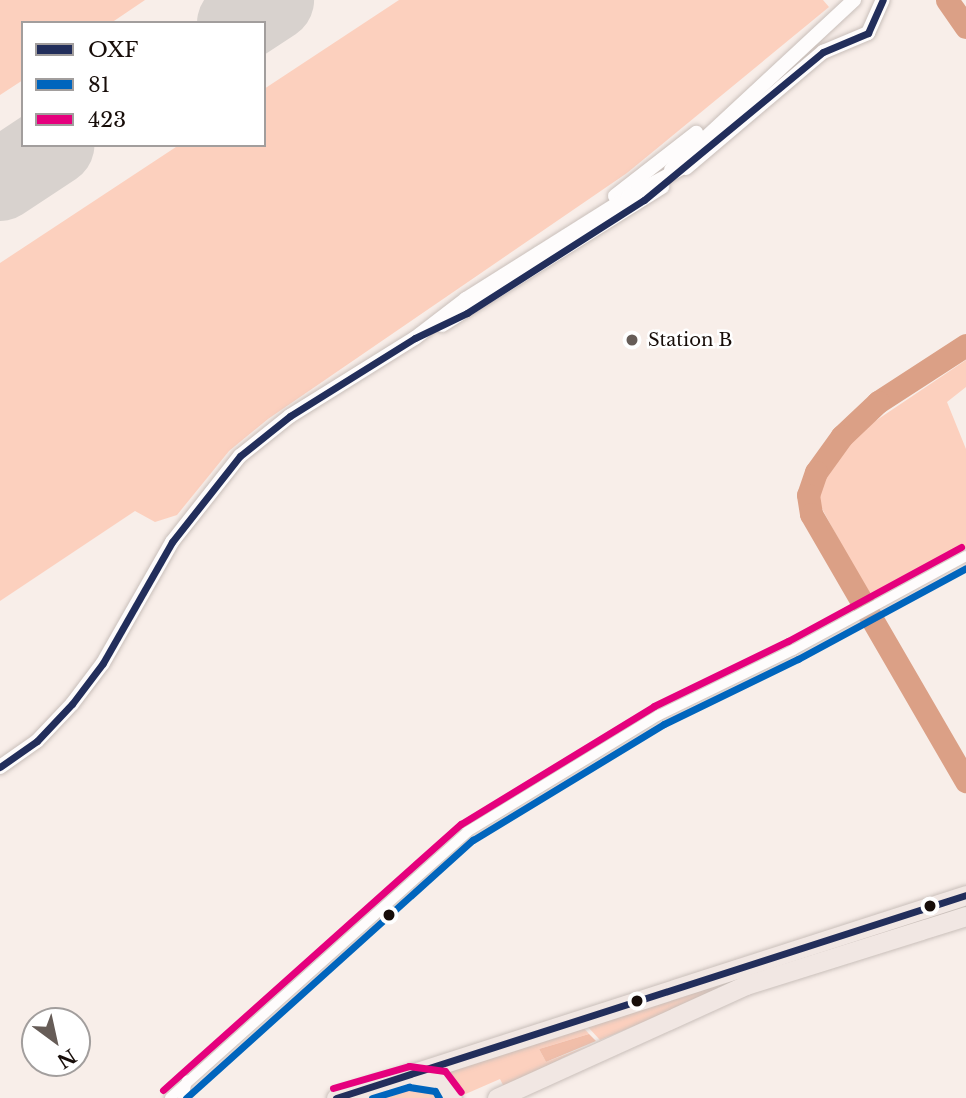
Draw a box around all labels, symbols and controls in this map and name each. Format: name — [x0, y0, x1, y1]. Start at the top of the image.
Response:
legend — [21, 21, 266, 147]
text: OXF — [88, 37, 138, 63]
text: 81 — [88, 72, 110, 98]
text: 423 — [88, 107, 126, 133]
place label: Station B — [648, 329, 732, 351]
marker: Station B — [622, 330, 642, 350]
unlabelled marker — [923, 899, 937, 913]
unlabelled marker — [382, 908, 396, 922]
unlabelled marker — [630, 994, 644, 1008]
north arrow — [21, 1007, 91, 1077]
text: N — [53, 1044, 80, 1073]

